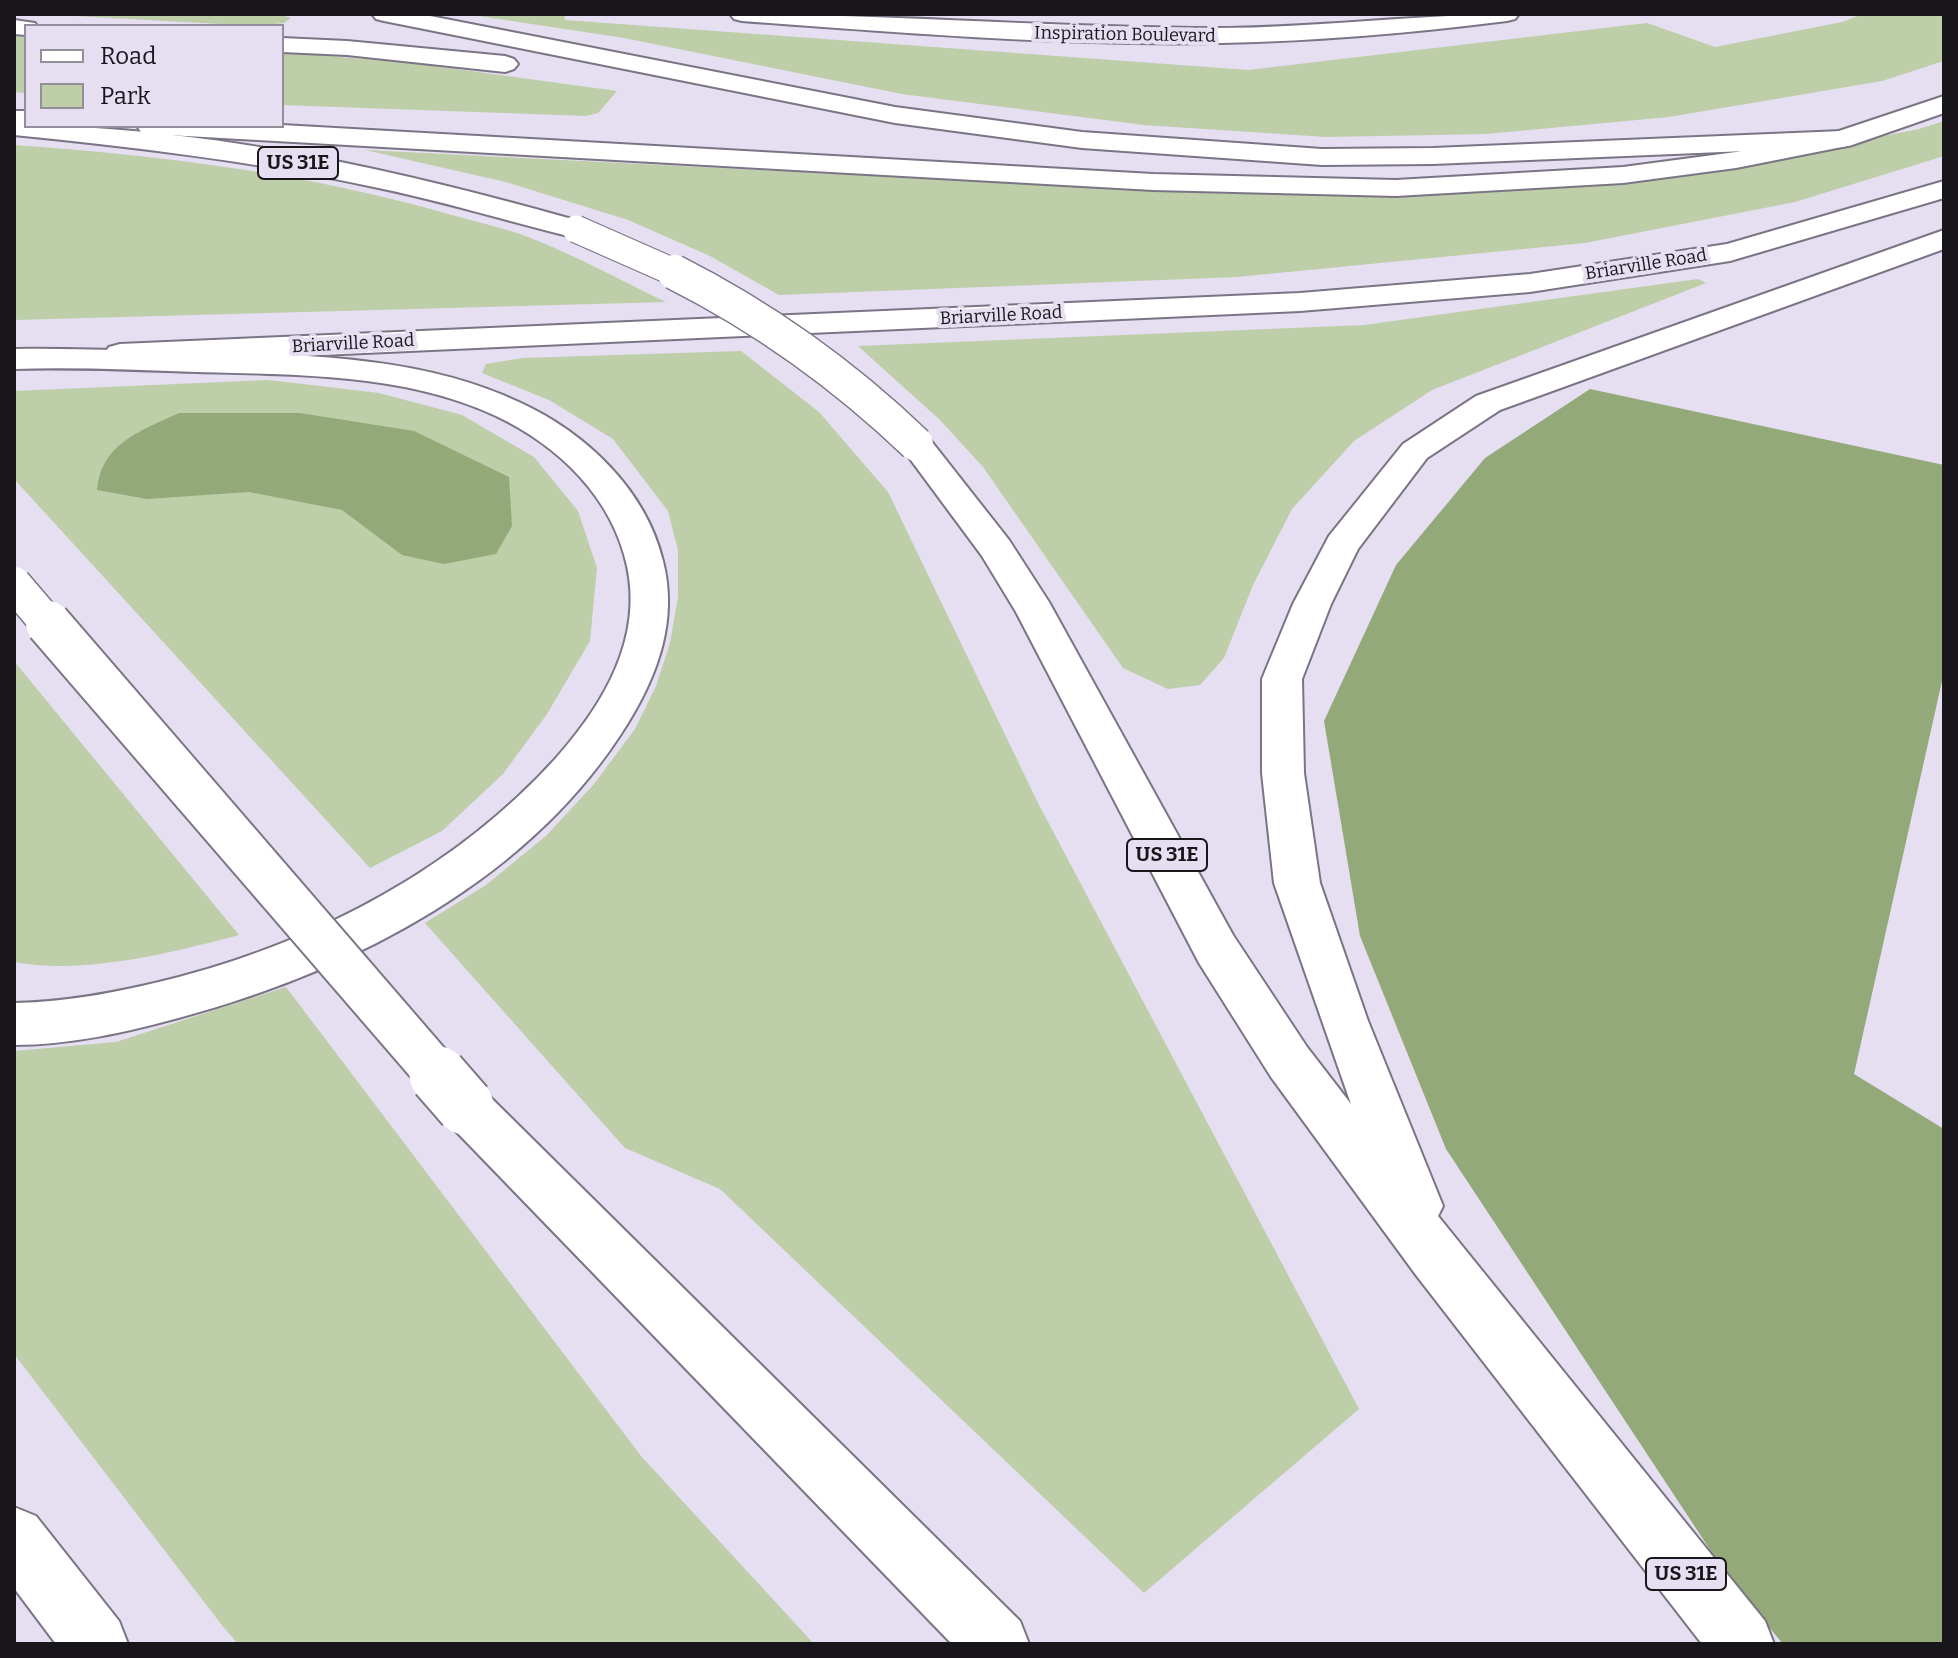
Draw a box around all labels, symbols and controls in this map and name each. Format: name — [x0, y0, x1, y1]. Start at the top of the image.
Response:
street label: Inspiration Boulevard — [1034, 23, 1216, 47]
legend — [24, 24, 284, 128]
text: Road — [100, 42, 156, 70]
text: Park — [100, 82, 151, 110]
road number: US 31E — [258, 147, 338, 179]
street label: Briarville Road — [1584, 245, 1708, 285]
street label: Briarville Road — [939, 302, 1063, 330]
street label: Briarville Road — [291, 330, 415, 358]
road number: US 31E — [1127, 839, 1207, 871]
road number: US 31E — [1646, 1558, 1726, 1590]

